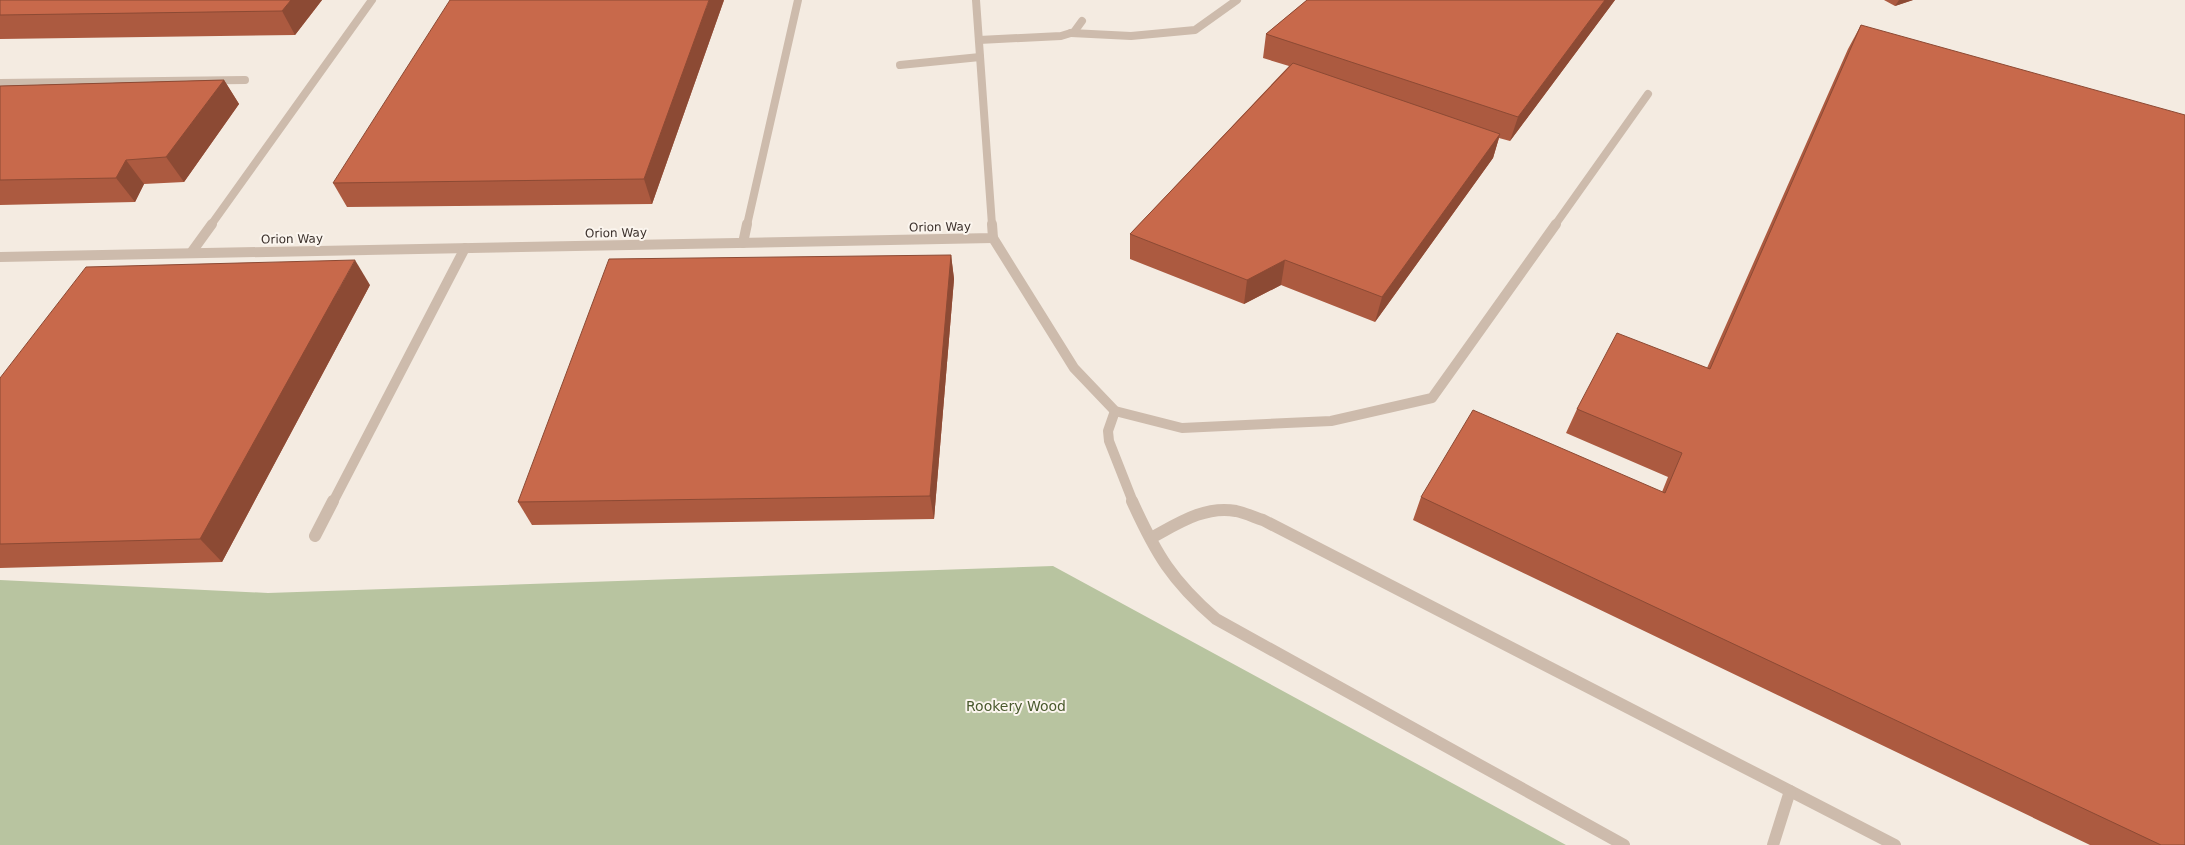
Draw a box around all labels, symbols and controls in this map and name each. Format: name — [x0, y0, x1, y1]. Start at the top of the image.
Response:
street label: Orion Way — [909, 219, 971, 235]
street label: Orion Way — [585, 225, 647, 241]
street label: Orion Way — [261, 231, 323, 247]
park label: Rookery Wood — [966, 698, 1066, 714]

